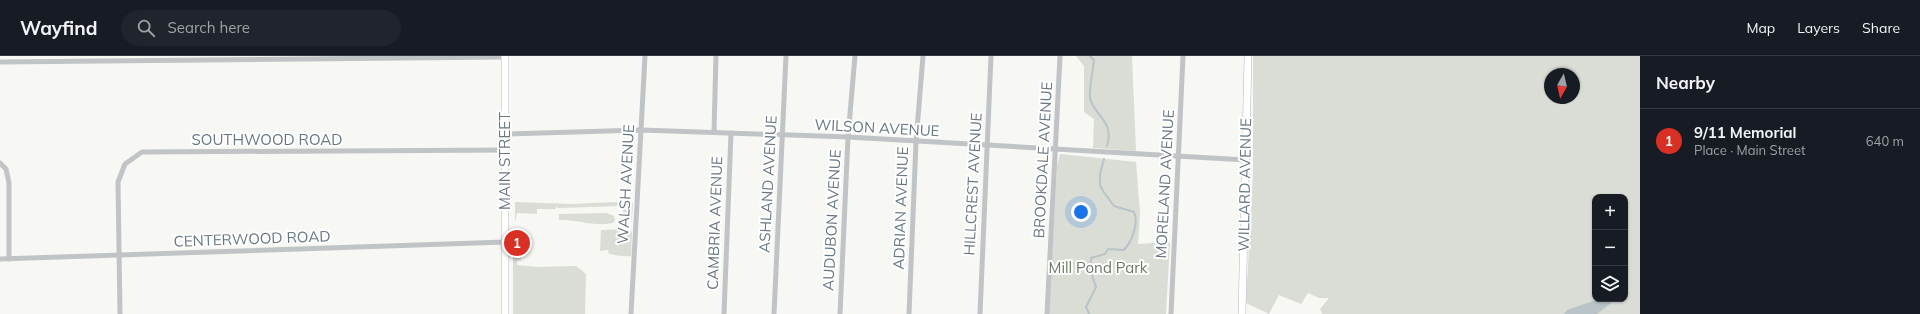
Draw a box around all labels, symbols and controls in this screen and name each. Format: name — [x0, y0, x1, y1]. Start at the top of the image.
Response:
search box — [121, 10, 401, 46]
text: Wayfind — [20, 16, 97, 40]
icon: search — [135, 17, 157, 39]
text: Search here — [167, 18, 250, 37]
text: Map — [1746, 19, 1775, 37]
text: Layers — [1797, 19, 1840, 37]
text: Share — [1862, 19, 1900, 37]
north arrow — [1544, 68, 1580, 104]
text: Nearby — [1656, 72, 1715, 93]
street label: BROOKDALE AVENUE — [1029, 81, 1056, 239]
street label: MORELAND AVENUE — [1151, 109, 1178, 259]
street label: MAIN STREET — [495, 112, 514, 210]
street label: HILLCREST AVENUE — [959, 112, 986, 256]
street label: ASHLAND AVENUE — [754, 115, 781, 253]
street label: WILSON AVENUE — [814, 115, 940, 140]
street label: WILLARD AVENUE — [1234, 118, 1255, 252]
street label: WALSH AVENUE — [613, 123, 638, 244]
text: 9/11 Memorial — [1694, 123, 1797, 142]
street label: SOUTHWOOD ROAD — [191, 130, 343, 149]
text: 1 — [1665, 133, 1673, 149]
text: 640 m — [1866, 133, 1904, 149]
text: Place · Main Street — [1694, 142, 1806, 158]
street label: ADRIAN AVENUE — [889, 146, 912, 270]
street label: AUDUBON AVENUE — [818, 149, 845, 291]
street label: CAMBRIA AVENUE — [703, 156, 726, 290]
map controls — [1592, 194, 1628, 302]
button: + — [1592, 194, 1628, 230]
your location — [1071, 202, 1091, 222]
street label: CENTERWOOD ROAD — [173, 226, 331, 251]
pin: 1 — [504, 228, 530, 258]
button: − — [1592, 230, 1628, 266]
park label: Mill Pond Park — [1049, 258, 1148, 277]
button: layers — [1592, 266, 1628, 302]

